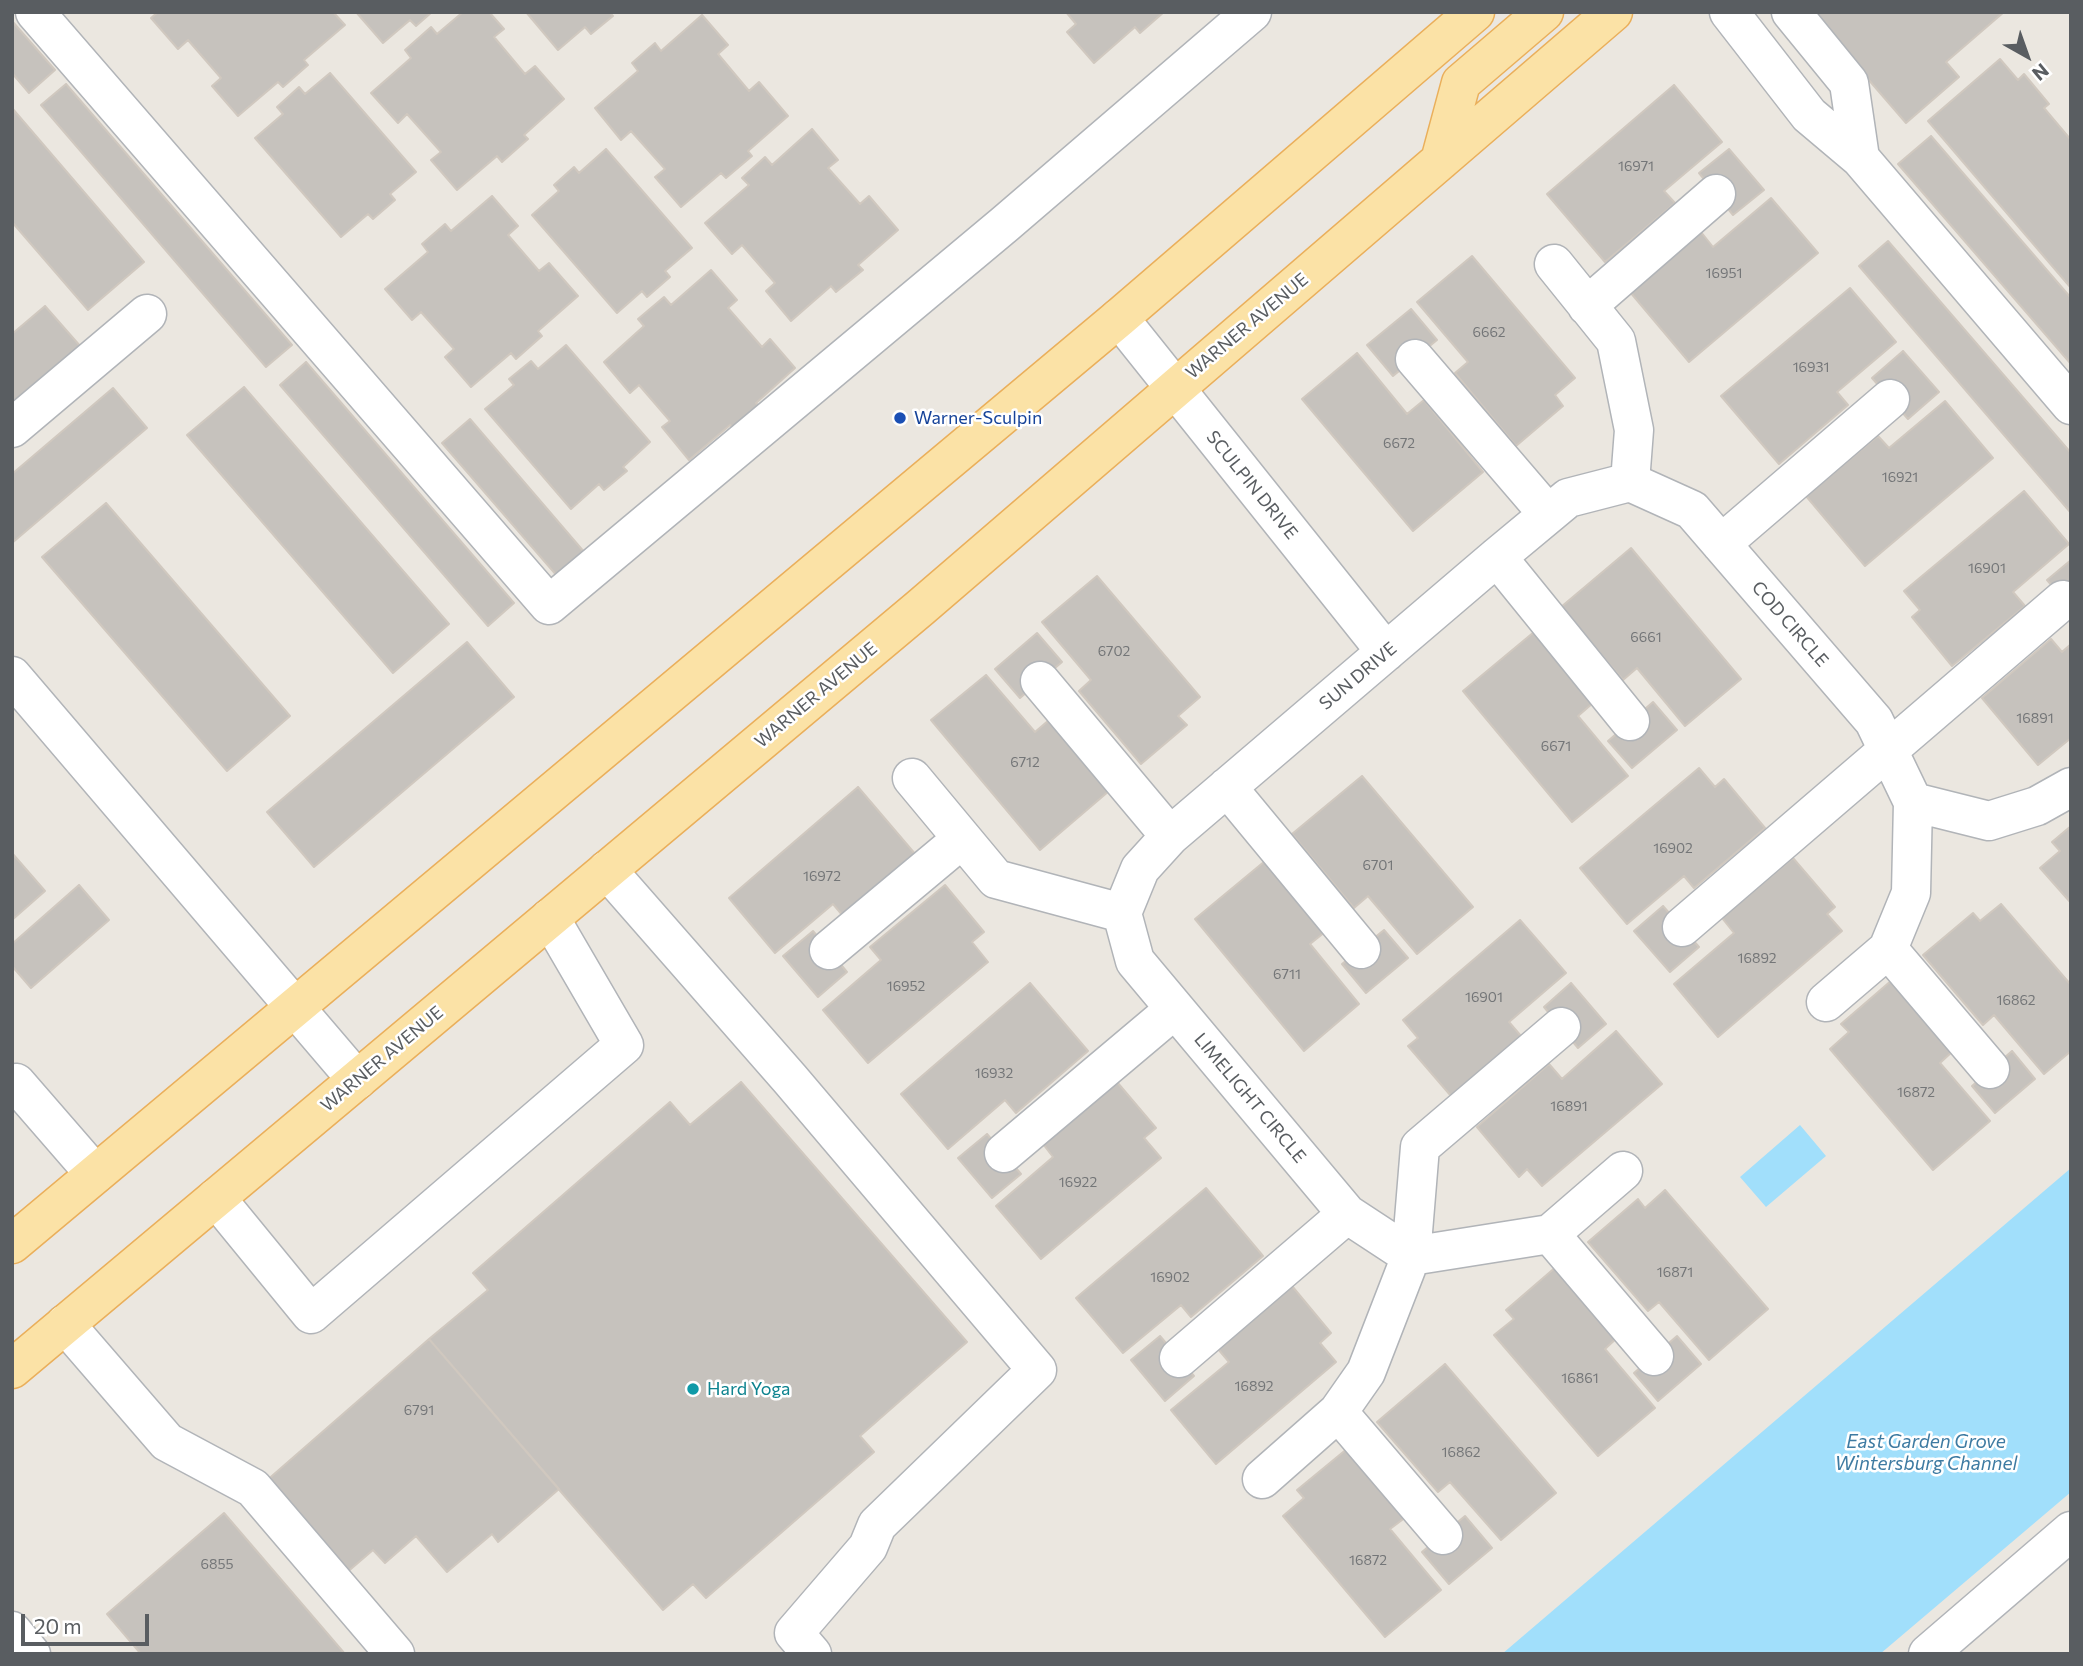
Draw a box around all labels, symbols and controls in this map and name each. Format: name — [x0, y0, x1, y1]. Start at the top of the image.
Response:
north arrow — [1992, 21, 2062, 91]
text: N — [2028, 59, 2054, 86]
house number: 16971 — [1618, 158, 1654, 174]
house number: 16951 — [1706, 265, 1742, 281]
street label: WARNER AVENUE — [1182, 269, 1312, 383]
house number: 6662 — [1472, 324, 1506, 340]
house number: 16931 — [1793, 359, 1829, 375]
place label: Warner-Sculpin — [914, 407, 1042, 429]
marker: Warner-Sculpin — [892, 410, 908, 426]
street label: SCULPIN DRIVE — [1202, 426, 1302, 544]
house number: 6672 — [1383, 435, 1415, 451]
house number: 16921 — [1882, 469, 1918, 485]
house number: 16901 — [1968, 560, 2006, 576]
street label: COD CIRCLE — [1747, 577, 1833, 671]
house number: 6661 — [1630, 629, 1662, 645]
street label: SUN DRIVE — [1315, 637, 1401, 715]
street label: WARNER AVENUE — [751, 638, 881, 752]
house number: 6702 — [1098, 643, 1130, 659]
house number: 16891 — [2016, 710, 2054, 726]
house number: 6671 — [1541, 738, 1571, 754]
house number: 6712 — [1010, 754, 1040, 770]
house number: 16902 — [1653, 840, 1693, 856]
house number: 6701 — [1363, 857, 1393, 873]
house number: 16972 — [803, 868, 841, 884]
house number: 16892 — [1737, 950, 1777, 966]
house number: 6711 — [1273, 966, 1301, 982]
house number: 16952 — [887, 978, 925, 994]
house number: 16901 — [1465, 989, 1503, 1005]
house number: 16862 — [1996, 992, 2036, 1008]
street label: WARNER AVENUE — [317, 1002, 447, 1116]
street label: LIMELIGHT CIRCLE — [1189, 1029, 1311, 1167]
house number: 16932 — [975, 1065, 1013, 1081]
house number: 16872 — [1897, 1084, 1935, 1100]
house number: 16891 — [1550, 1098, 1588, 1114]
house number: 16922 — [1059, 1174, 1097, 1190]
house number: 16871 — [1657, 1264, 1693, 1280]
house number: 16902 — [1150, 1269, 1190, 1285]
house number: 16861 — [1561, 1370, 1599, 1386]
place label: Hard Yoga — [707, 1378, 790, 1400]
house number: 16892 — [1234, 1378, 1274, 1394]
marker: Hard Yoga — [685, 1381, 701, 1397]
house number: 6791 — [404, 1402, 434, 1418]
water label: East Garden Grove Wintersburg Channel — [1835, 1431, 2017, 1475]
house number: 16862 — [1441, 1444, 1481, 1460]
house number: 16872 — [1349, 1552, 1387, 1568]
house number: 6855 — [200, 1556, 234, 1572]
scale bar — [24, 1600, 152, 1644]
text: 20 m — [34, 1613, 82, 1638]

